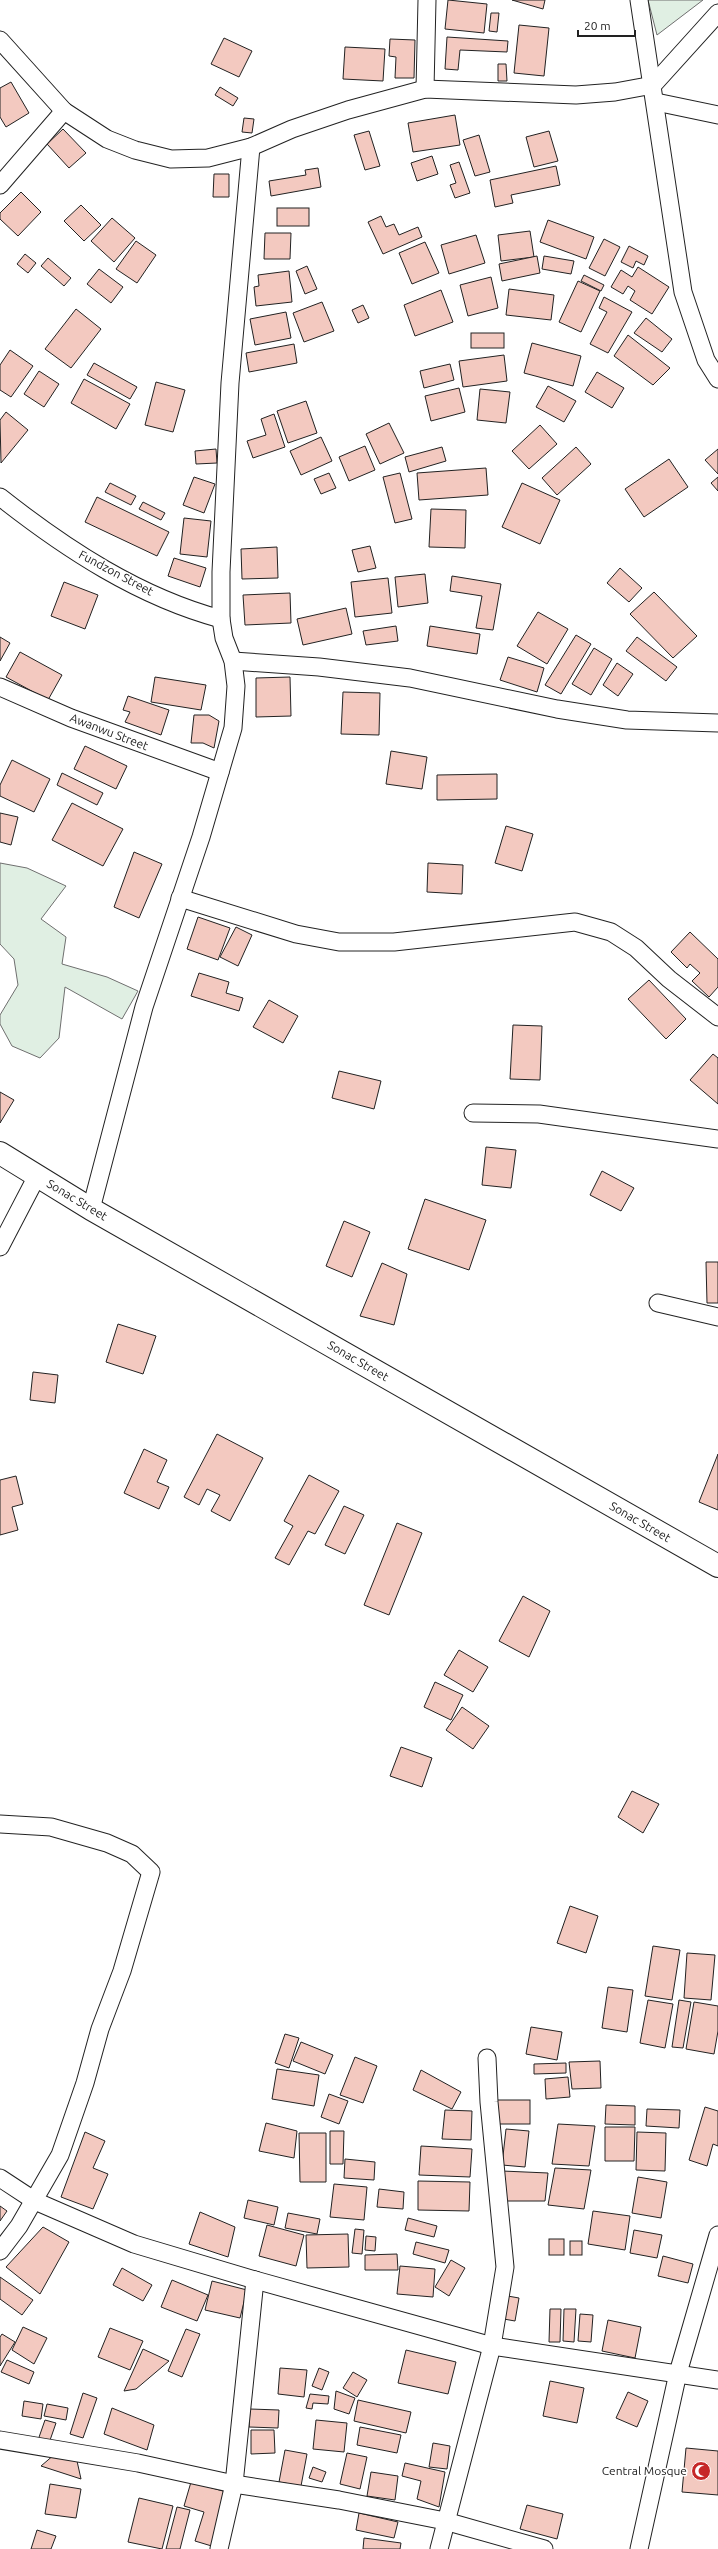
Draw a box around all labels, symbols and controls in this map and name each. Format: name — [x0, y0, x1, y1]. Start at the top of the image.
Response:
scale bar — [578, 12, 635, 38]
text: 20 m — [584, 19, 611, 32]
street label: Fundzon Street — [77, 547, 156, 598]
street label: Awanwu Street — [68, 711, 150, 752]
street label: Sonac Street — [45, 1176, 110, 1223]
street label: Sonac Street — [325, 1338, 391, 1383]
street label: Sonac Street — [607, 1499, 673, 1544]
mosque icon: Central Mosque — [690, 2460, 712, 2482]
place label: Central Mosque — [602, 2464, 687, 2477]

